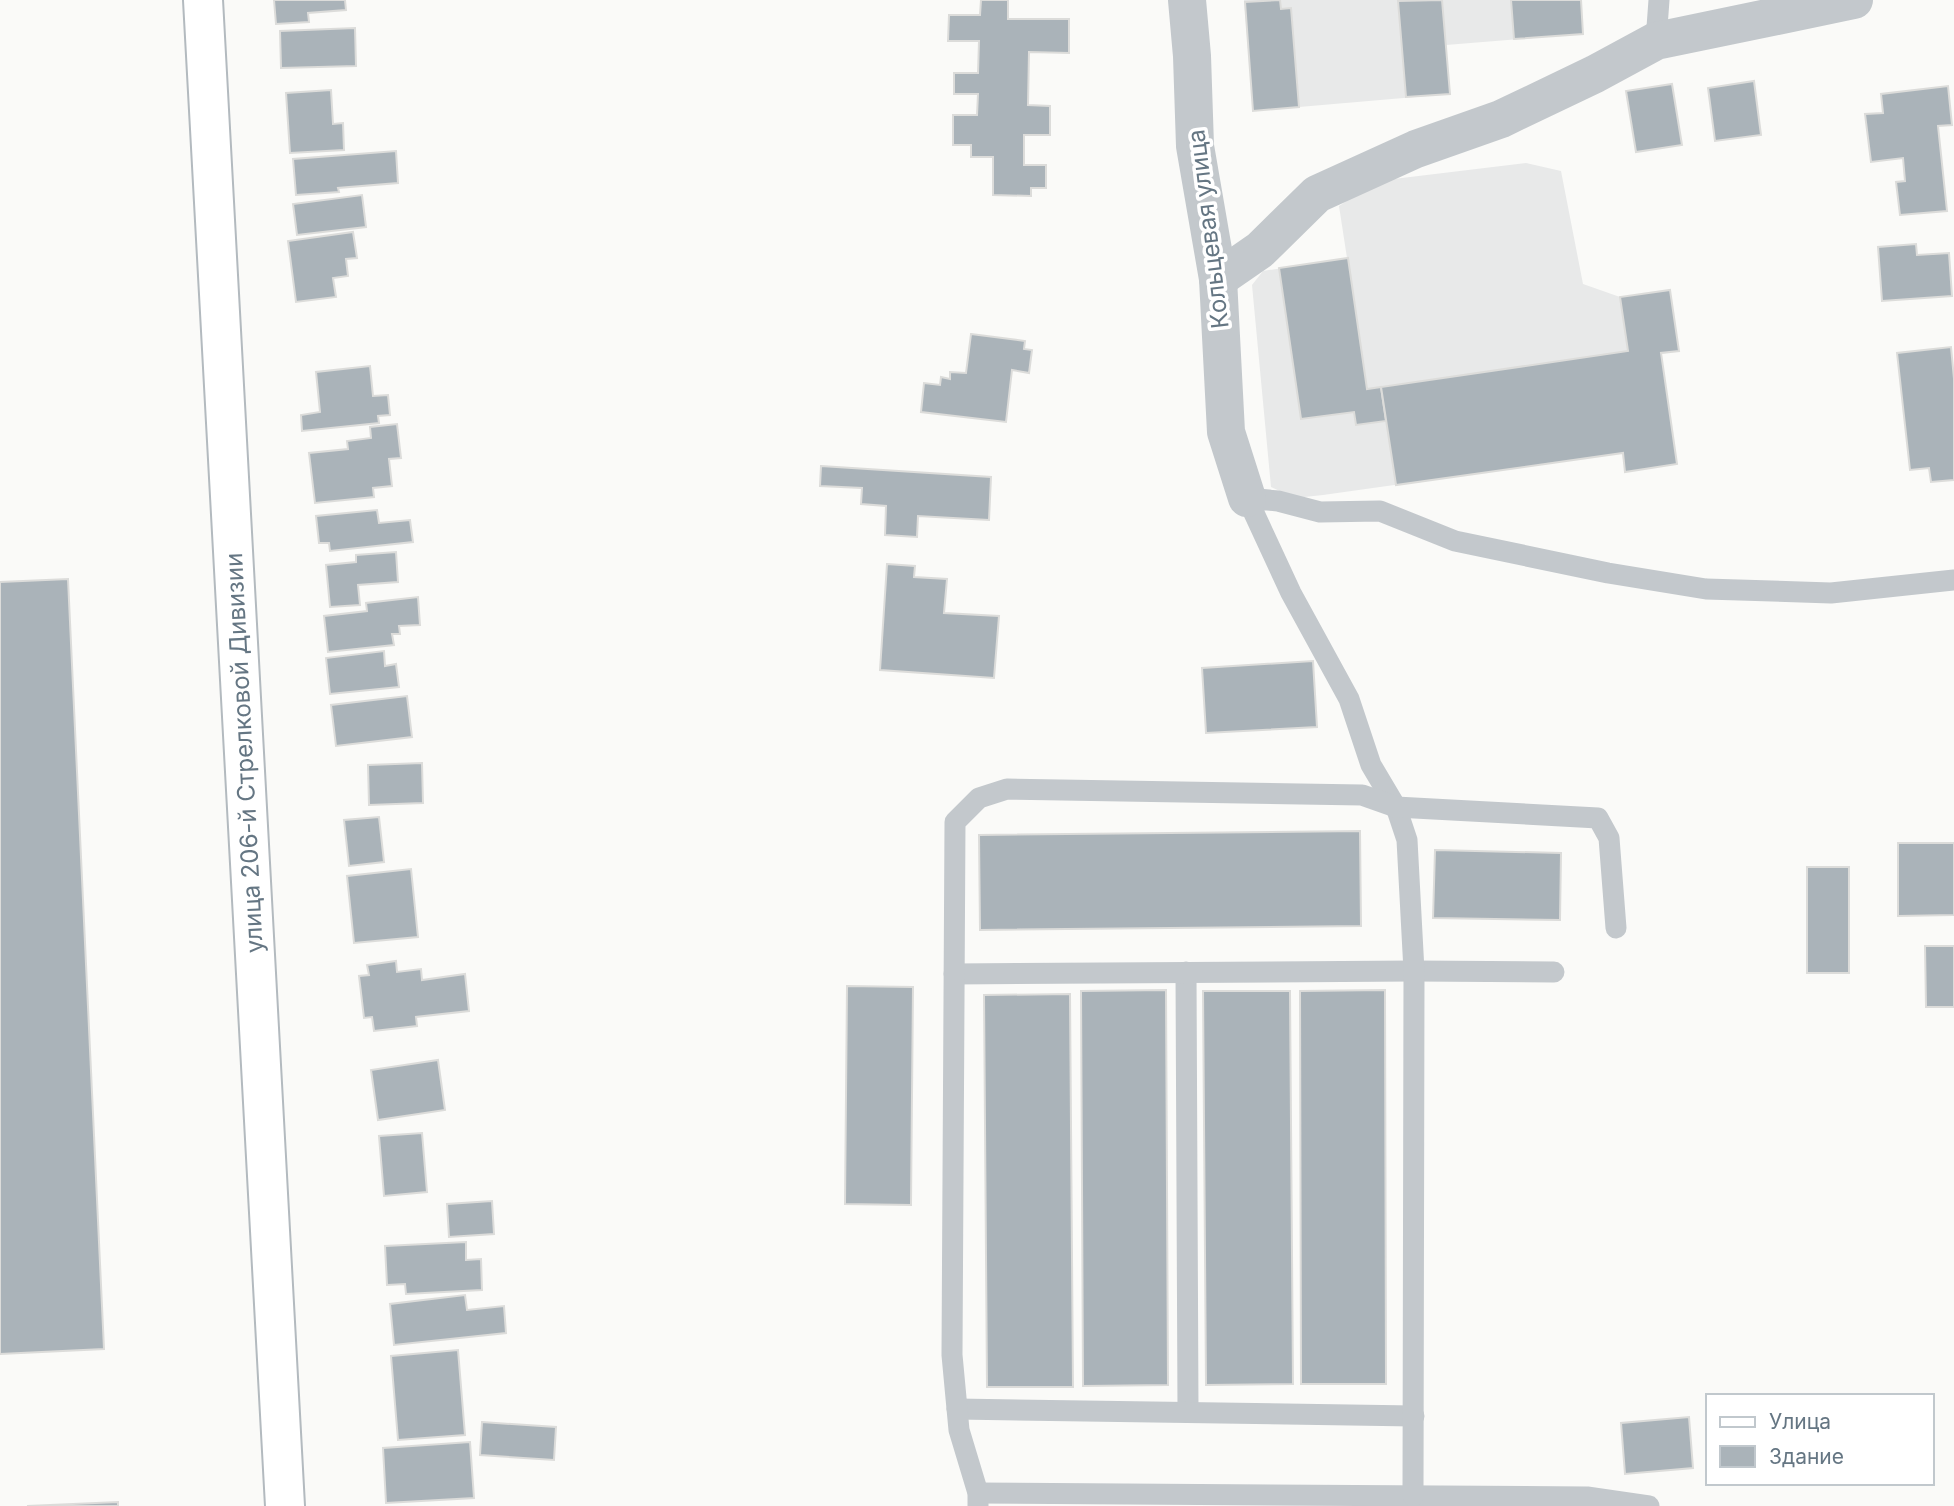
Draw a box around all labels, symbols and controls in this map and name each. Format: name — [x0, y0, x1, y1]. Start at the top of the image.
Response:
street label: Кольцевая улица — [1181, 128, 1235, 330]
street label: улица 206-й Стрелковой Дивизии — [219, 552, 269, 954]
legend — [1706, 1394, 1933, 1485]
text: Улица — [1769, 1409, 1831, 1434]
text: Здание — [1769, 1444, 1844, 1469]

